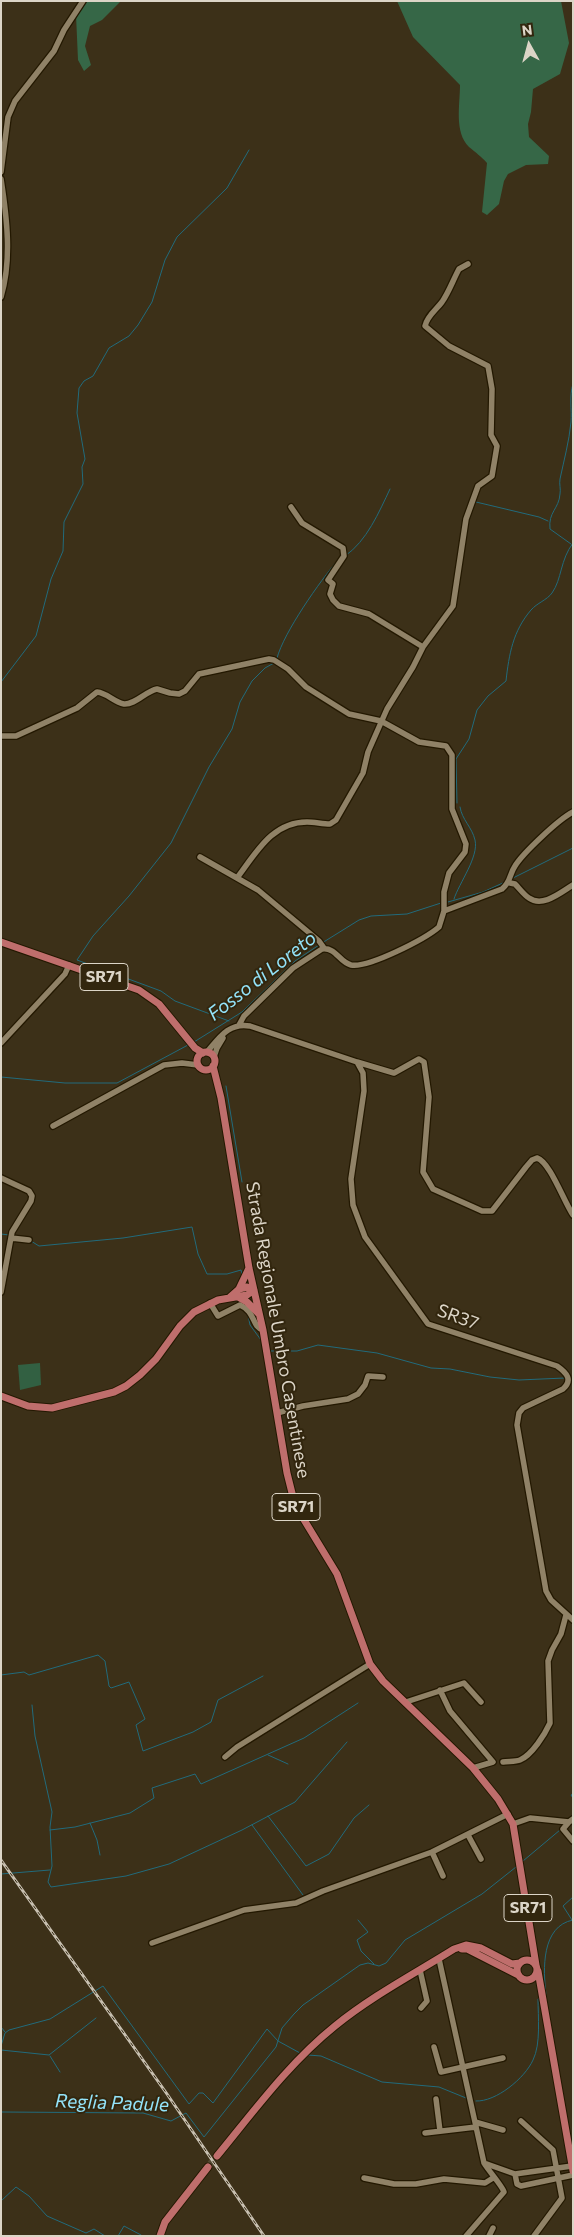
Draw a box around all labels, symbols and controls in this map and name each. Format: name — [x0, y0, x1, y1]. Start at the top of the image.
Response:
north arrow — [504, 20, 554, 70]
text: N — [521, 21, 533, 39]
water label: Fosso di Loreto — [203, 926, 321, 1026]
road number: SR71 — [80, 964, 128, 990]
street label: Strada Regionale Umbro Casentinese — [241, 1180, 315, 1480]
street label: SR37 — [434, 1300, 482, 1334]
road number: SR71 — [272, 1494, 320, 1520]
road number: SR71 — [504, 1895, 552, 1922]
water label: Reglia Padule — [55, 2090, 169, 2116]

